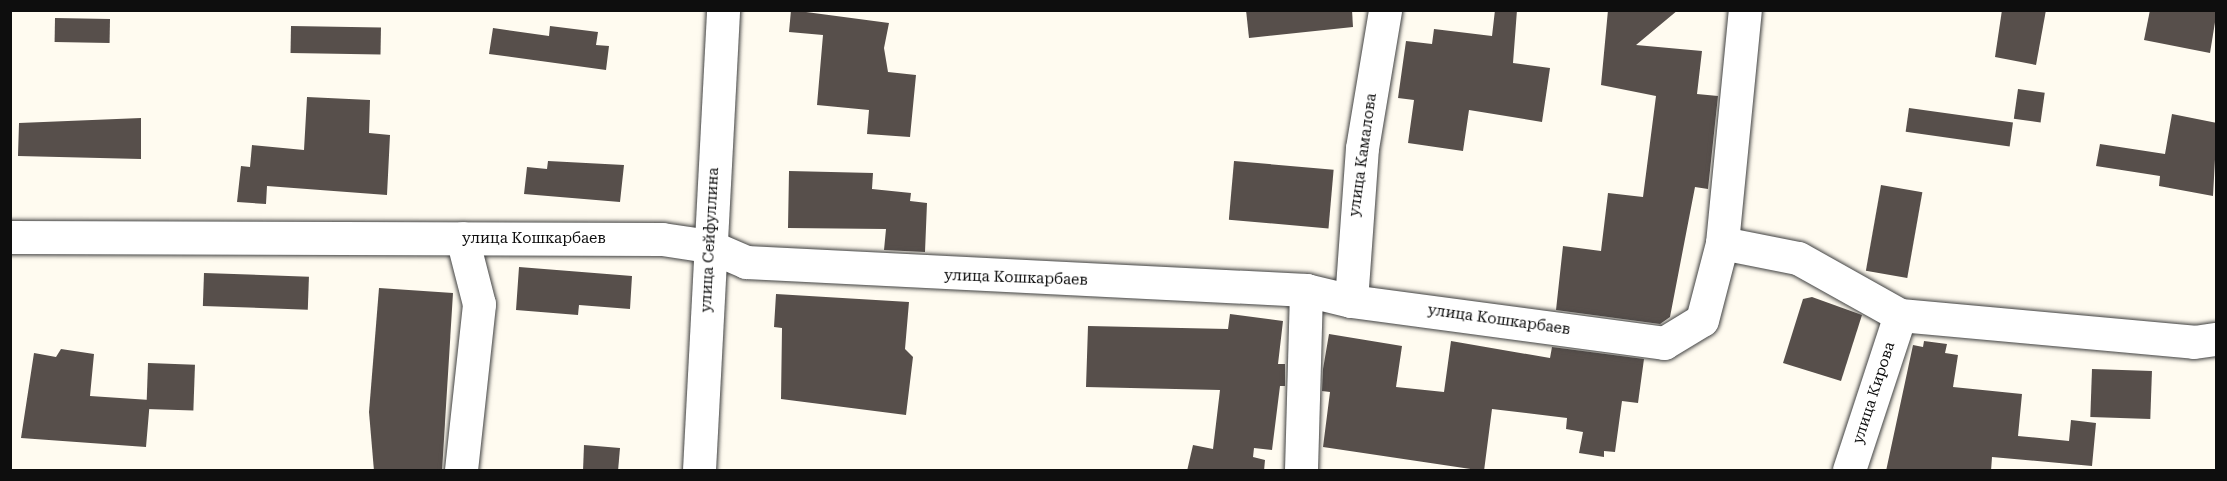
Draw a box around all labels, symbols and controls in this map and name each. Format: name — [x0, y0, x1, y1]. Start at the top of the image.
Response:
street label: улица Камалова — [1345, 92, 1381, 218]
street label: улица Сейфуллина — [697, 167, 723, 313]
street label: улица Кошкарбаев — [462, 230, 606, 248]
street label: улица Кошкарбаев — [944, 266, 1088, 290]
street label: улица Кошкарбаев — [1427, 301, 1571, 339]
street label: улица Кирова — [1849, 340, 1899, 446]

